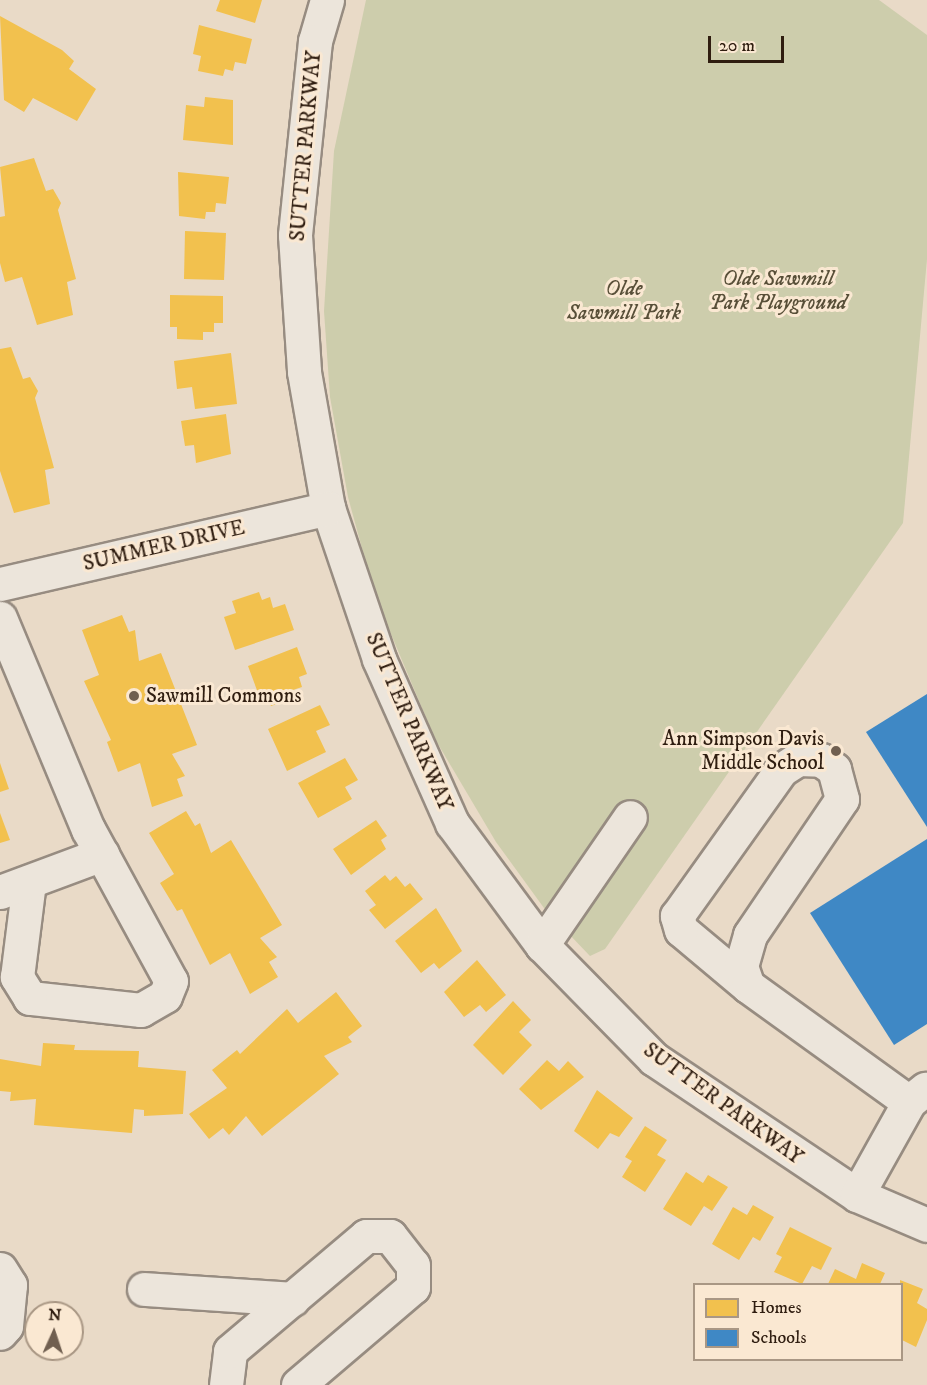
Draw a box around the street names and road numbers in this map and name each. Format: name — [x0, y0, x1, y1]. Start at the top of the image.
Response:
street label: SUTTER PARKWAY — [285, 50, 327, 242]
street label: SUMMER DRIVE — [81, 515, 247, 577]
street label: SUTTER PARKWAY — [360, 629, 458, 815]
street label: SUTTER PARKWAY — [638, 1038, 808, 1170]

